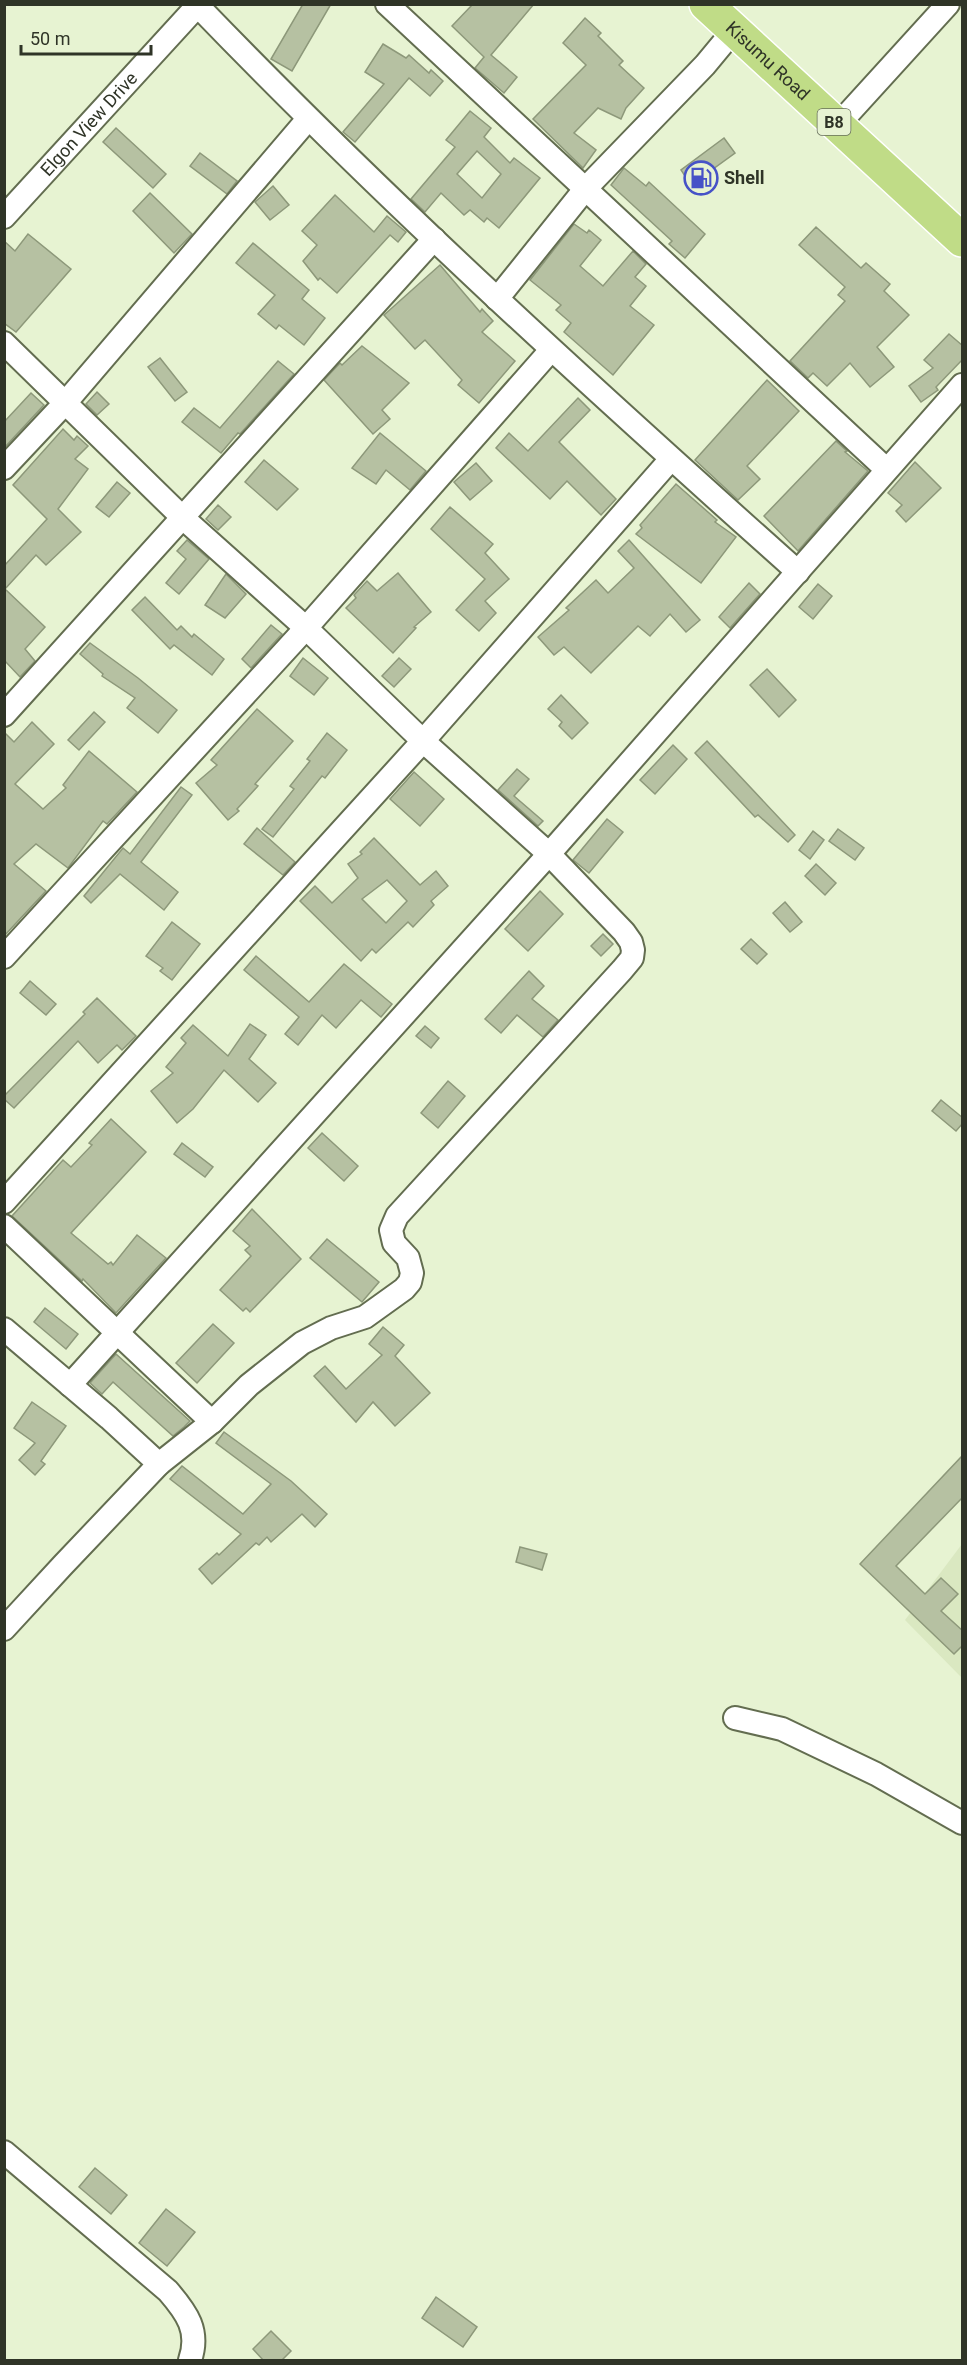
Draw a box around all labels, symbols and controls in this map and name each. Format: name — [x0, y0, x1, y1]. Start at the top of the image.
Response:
street label: Kisumu Road — [722, 17, 814, 104]
scale bar — [21, 18, 152, 56]
text: 50 m — [30, 28, 70, 49]
street label: Elgon View Drive — [36, 67, 141, 180]
road number: B8 — [818, 109, 850, 135]
fuel station icon: Shell — [683, 160, 719, 196]
place label: Shell — [724, 167, 764, 188]

